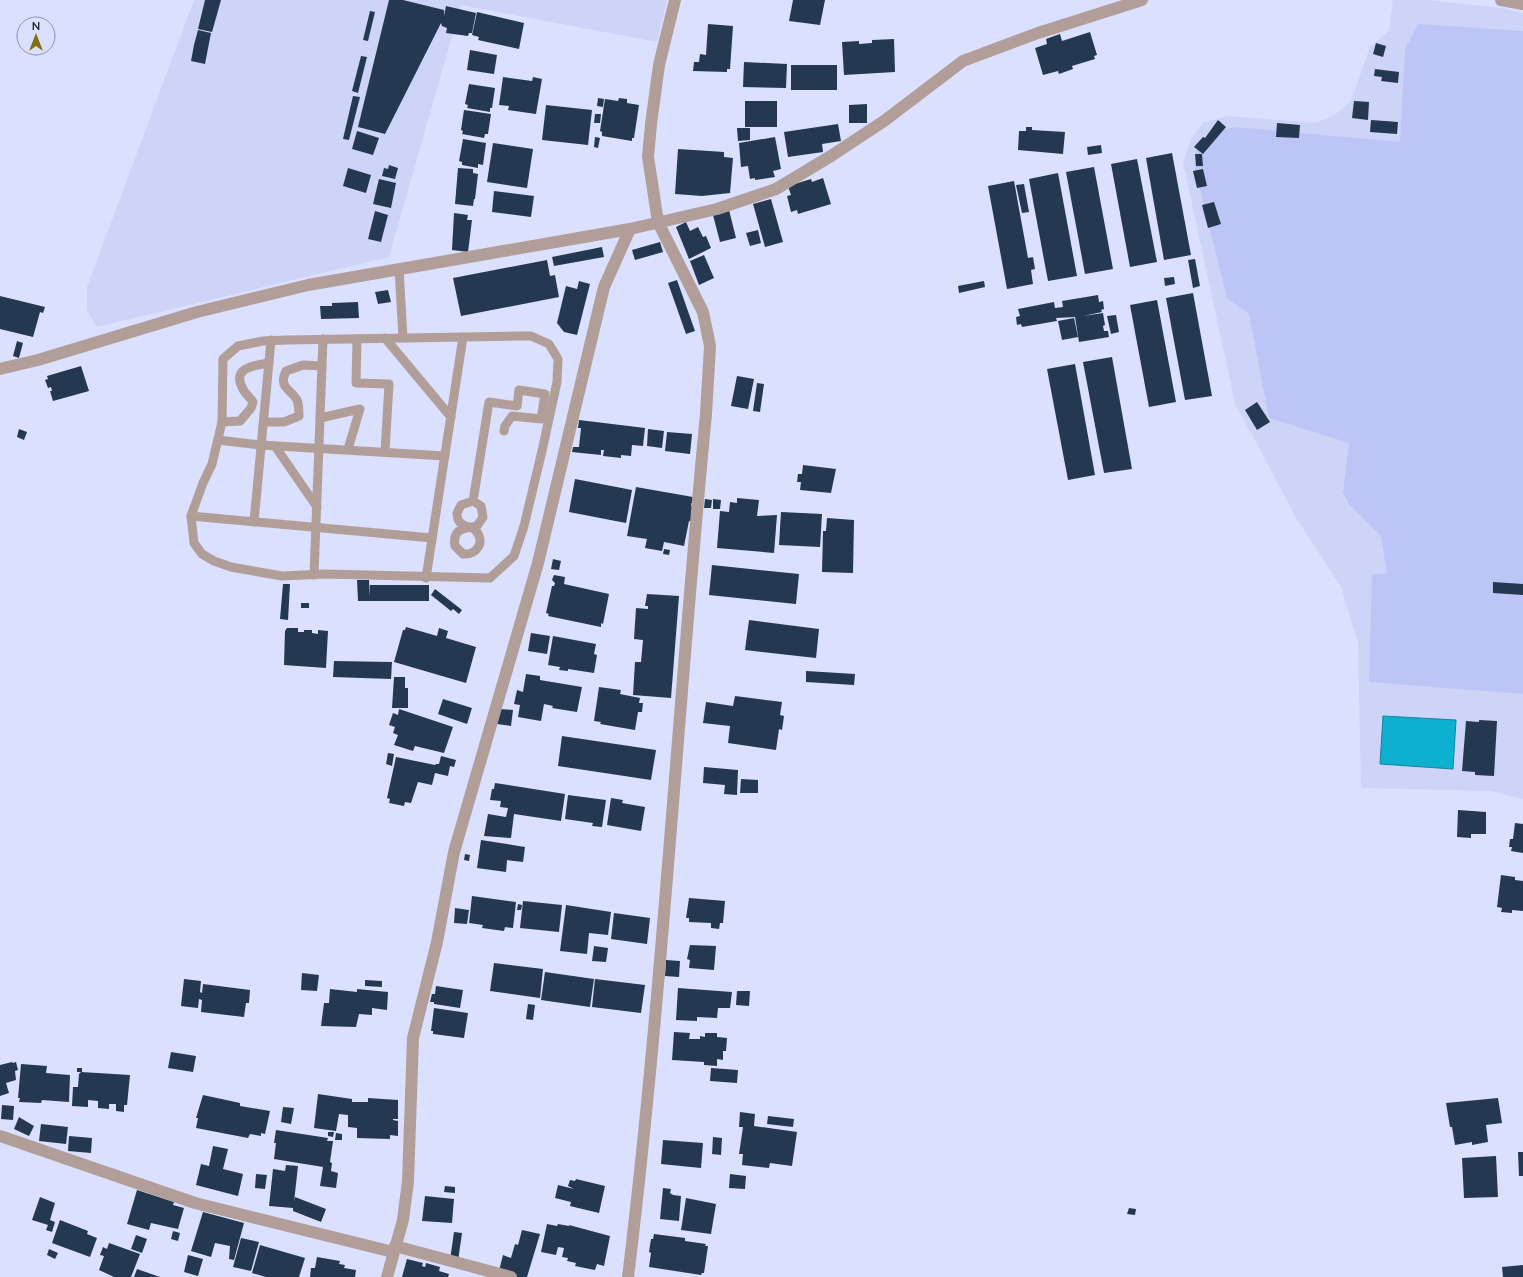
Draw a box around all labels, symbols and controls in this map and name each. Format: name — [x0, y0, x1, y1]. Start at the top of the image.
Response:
north arrow — [16, 16, 56, 56]
text: N — [32, 19, 40, 32]

